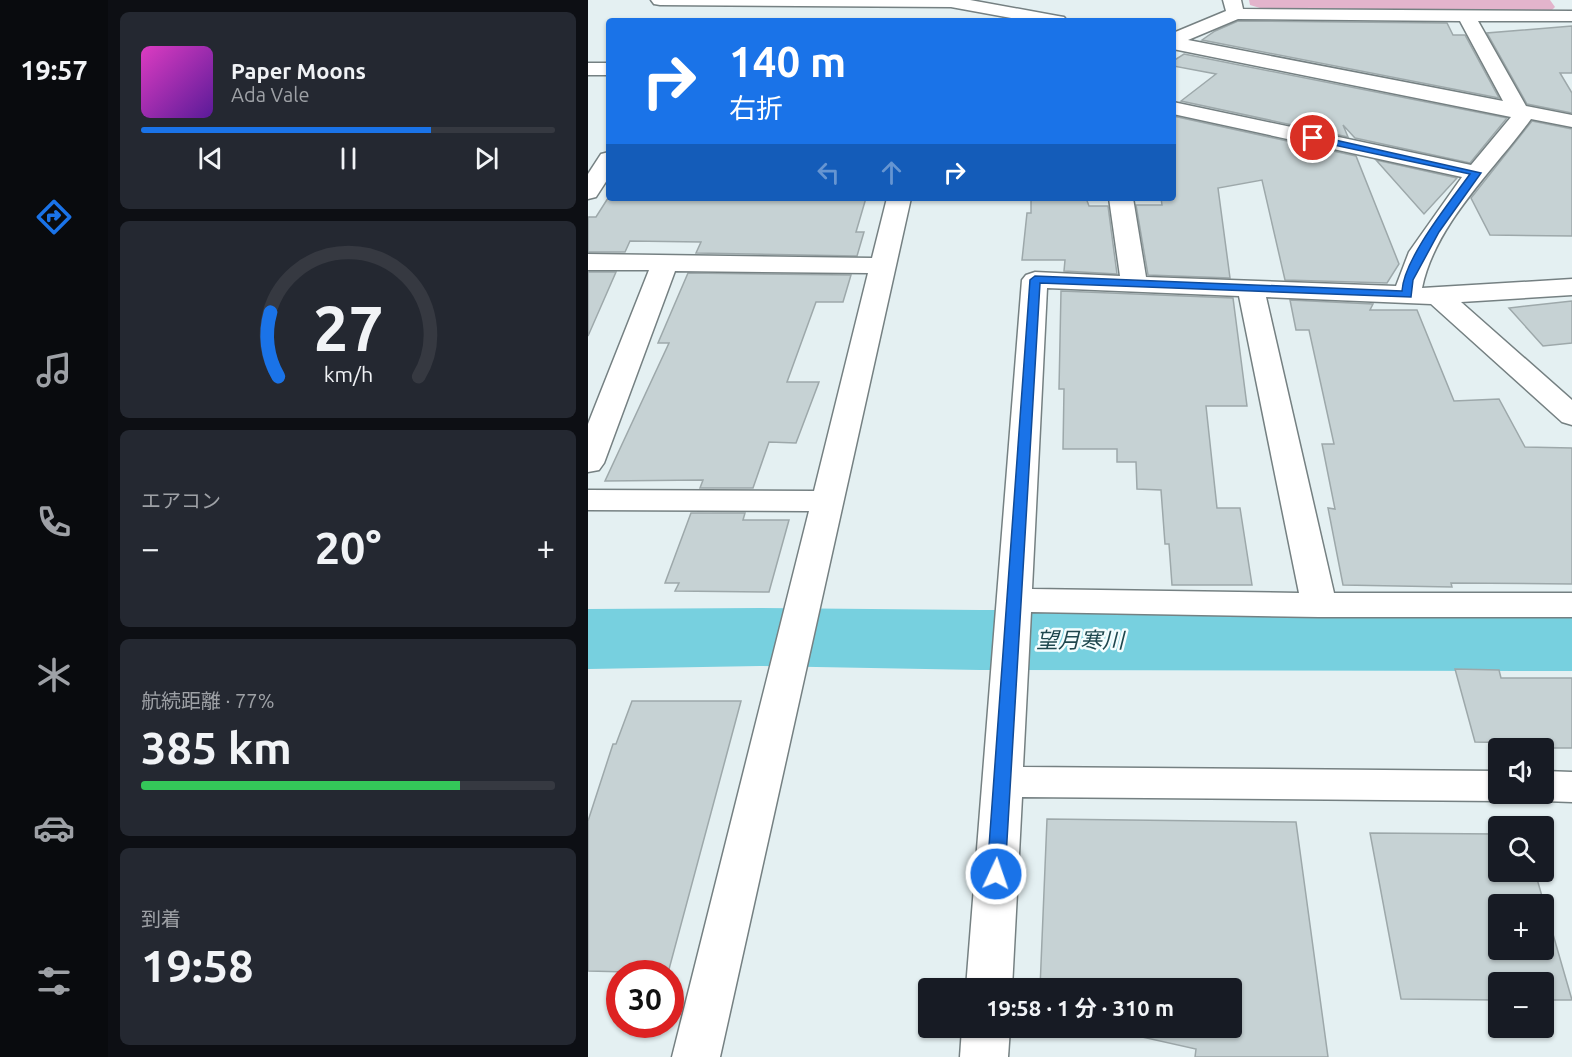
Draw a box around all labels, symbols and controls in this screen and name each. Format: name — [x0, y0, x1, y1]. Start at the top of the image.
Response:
text: 140 m — [729, 38, 846, 85]
icon: right — [630, 42, 708, 120]
text: 19:57 — [20, 55, 88, 85]
text: Paper Moons — [231, 58, 366, 83]
text: Ada Vale — [231, 83, 309, 106]
text: 右折 — [729, 93, 783, 123]
pin — [1287, 112, 1338, 163]
icon: arrive — [1296, 121, 1329, 154]
icon: previous — [194, 142, 227, 175]
icon: pause — [332, 142, 365, 175]
icon: next — [470, 142, 503, 175]
icon: left — [812, 156, 845, 189]
icon: ahead — [875, 156, 908, 189]
icon: right — [938, 156, 971, 189]
icon: directions — [33, 196, 75, 238]
text: 27 — [313, 293, 383, 363]
icon: music — [33, 349, 75, 391]
text: km/h — [323, 362, 373, 386]
text: エアコン — [141, 489, 221, 512]
icon: phone — [33, 501, 75, 543]
text: 20° — [315, 522, 381, 573]
text: − — [141, 529, 160, 566]
text: + — [536, 529, 555, 566]
water label: 望月寒川 — [1036, 627, 1126, 652]
icon: climate — [33, 654, 75, 696]
text: 航続距離 · 77% — [141, 689, 274, 712]
text: 385 km — [141, 722, 292, 773]
map controls — [1488, 738, 1554, 1038]
button: sound — [1488, 738, 1554, 804]
icon: car — [33, 807, 75, 849]
button: search — [1488, 816, 1554, 882]
position arrow — [964, 842, 1028, 906]
button: + — [1488, 894, 1554, 960]
text: 到着 — [141, 907, 181, 930]
text: 19:58 — [141, 940, 254, 991]
icon: filters — [33, 960, 75, 1002]
speed limit sign: 30 — [606, 960, 684, 1038]
button: − — [1488, 972, 1554, 1038]
text: 19:58 · 1 分 · 310 m — [986, 995, 1174, 1020]

